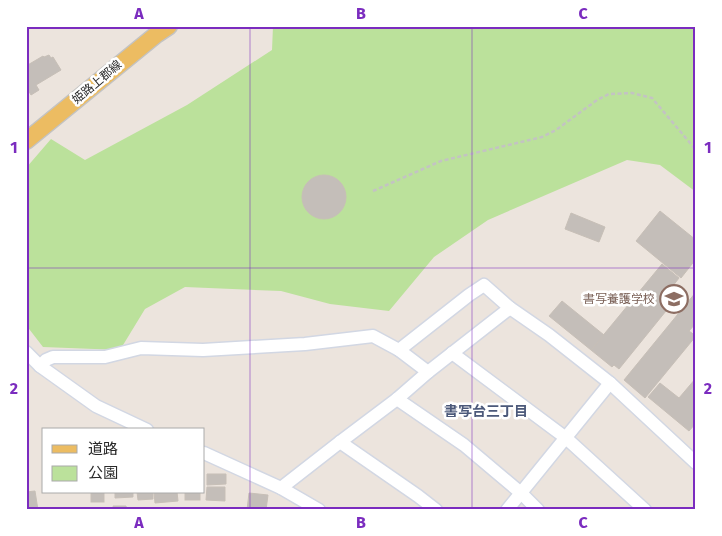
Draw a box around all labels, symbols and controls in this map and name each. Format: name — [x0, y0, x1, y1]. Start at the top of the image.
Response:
text: A — [133, 4, 144, 23]
text: B — [356, 4, 366, 23]
text: C — [578, 4, 588, 23]
street label: 姫路上郡線 — [70, 57, 124, 107]
text: 1 — [10, 138, 18, 157]
text: 1 — [704, 138, 712, 157]
school or university icon: 書写養護学校 — [659, 284, 689, 314]
place label: 書写養護学校 — [583, 292, 655, 306]
text: 2 — [10, 379, 18, 398]
text: 2 — [704, 379, 712, 398]
district label: 書写台三丁目 — [444, 403, 528, 420]
legend — [42, 428, 205, 494]
text: 道路 — [88, 440, 118, 458]
text: 公園 — [88, 464, 118, 482]
text: A — [133, 513, 144, 532]
text: B — [356, 513, 366, 532]
text: C — [578, 513, 588, 532]

